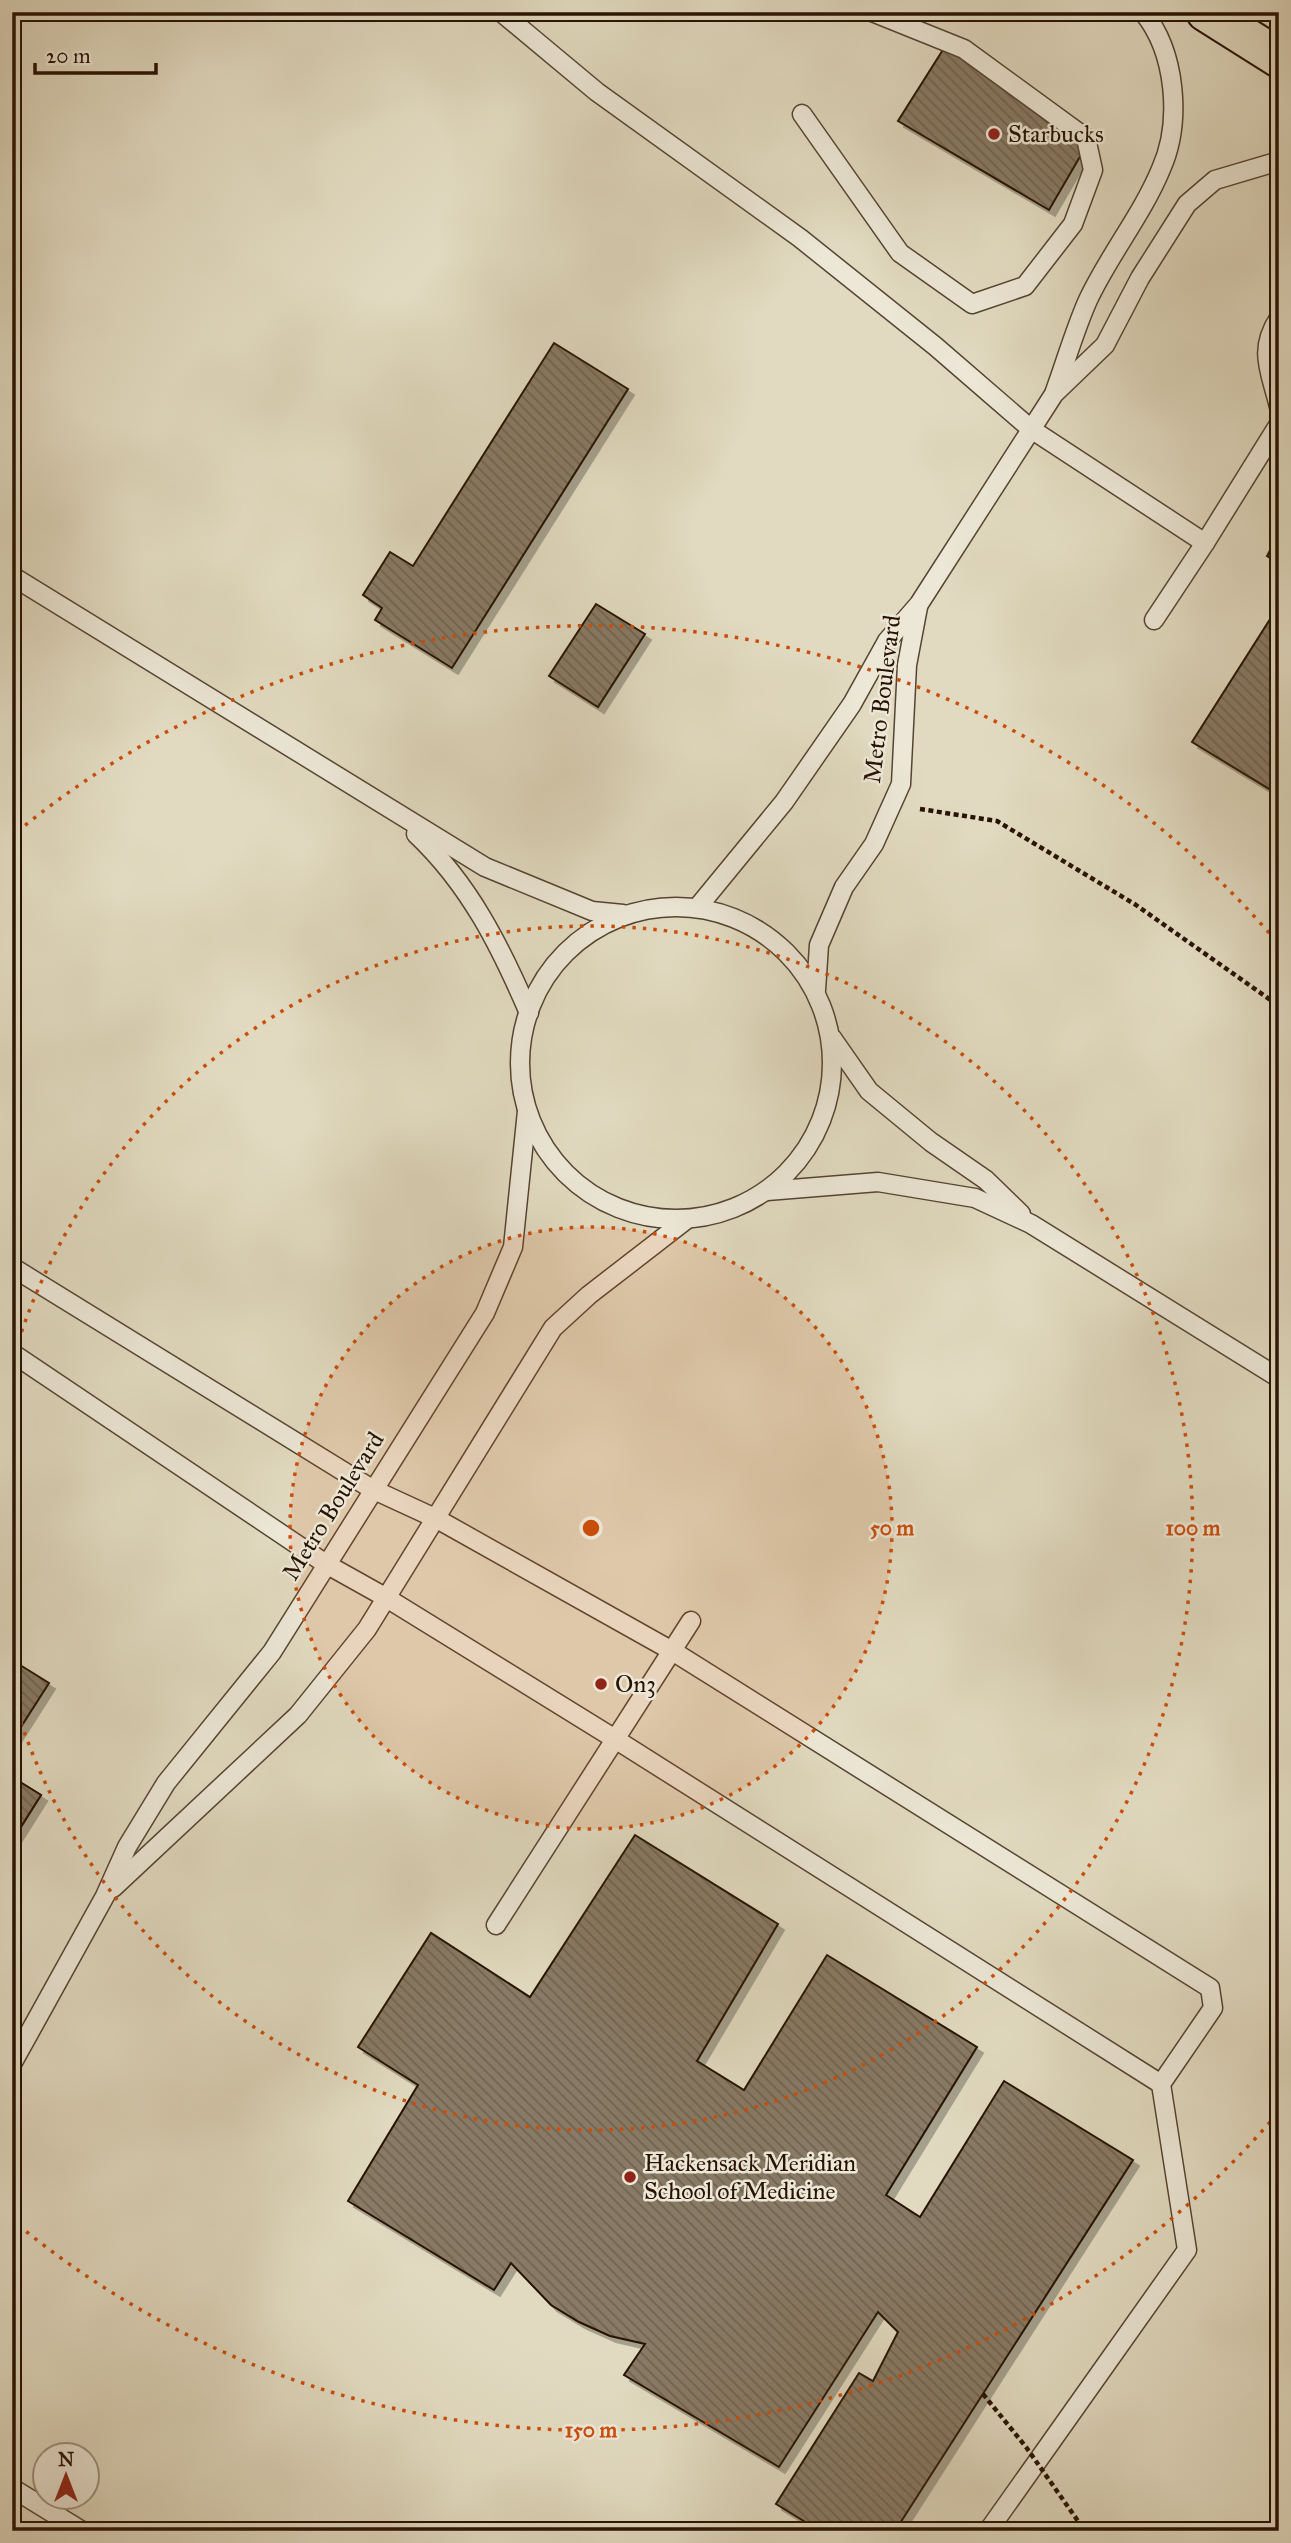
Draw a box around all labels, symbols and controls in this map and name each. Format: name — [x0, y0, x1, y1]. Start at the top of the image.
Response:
scale bar — [35, 32, 156, 76]
text: 20 m — [46, 43, 91, 69]
place label: Starbucks — [1008, 119, 1104, 149]
marker: Starbucks — [986, 126, 1002, 142]
street label: Metro Boulevard — [857, 613, 907, 785]
street label: Metro Boulevard — [275, 1426, 391, 1586]
text: 50 m — [870, 1515, 914, 1541]
text: 100 m — [1166, 1515, 1221, 1541]
centre of rings — [579, 1516, 603, 1540]
place label: On3 — [615, 1669, 656, 1699]
marker: On3 — [593, 1676, 609, 1692]
place label: Hackensack Meridian School of Medicine — [644, 2148, 856, 2206]
marker: Hackensack Meridian School of Medicine — [622, 2169, 638, 2185]
text: 150 m — [565, 2417, 617, 2443]
north arrow — [32, 2442, 102, 2512]
text: N — [58, 2448, 74, 2471]

